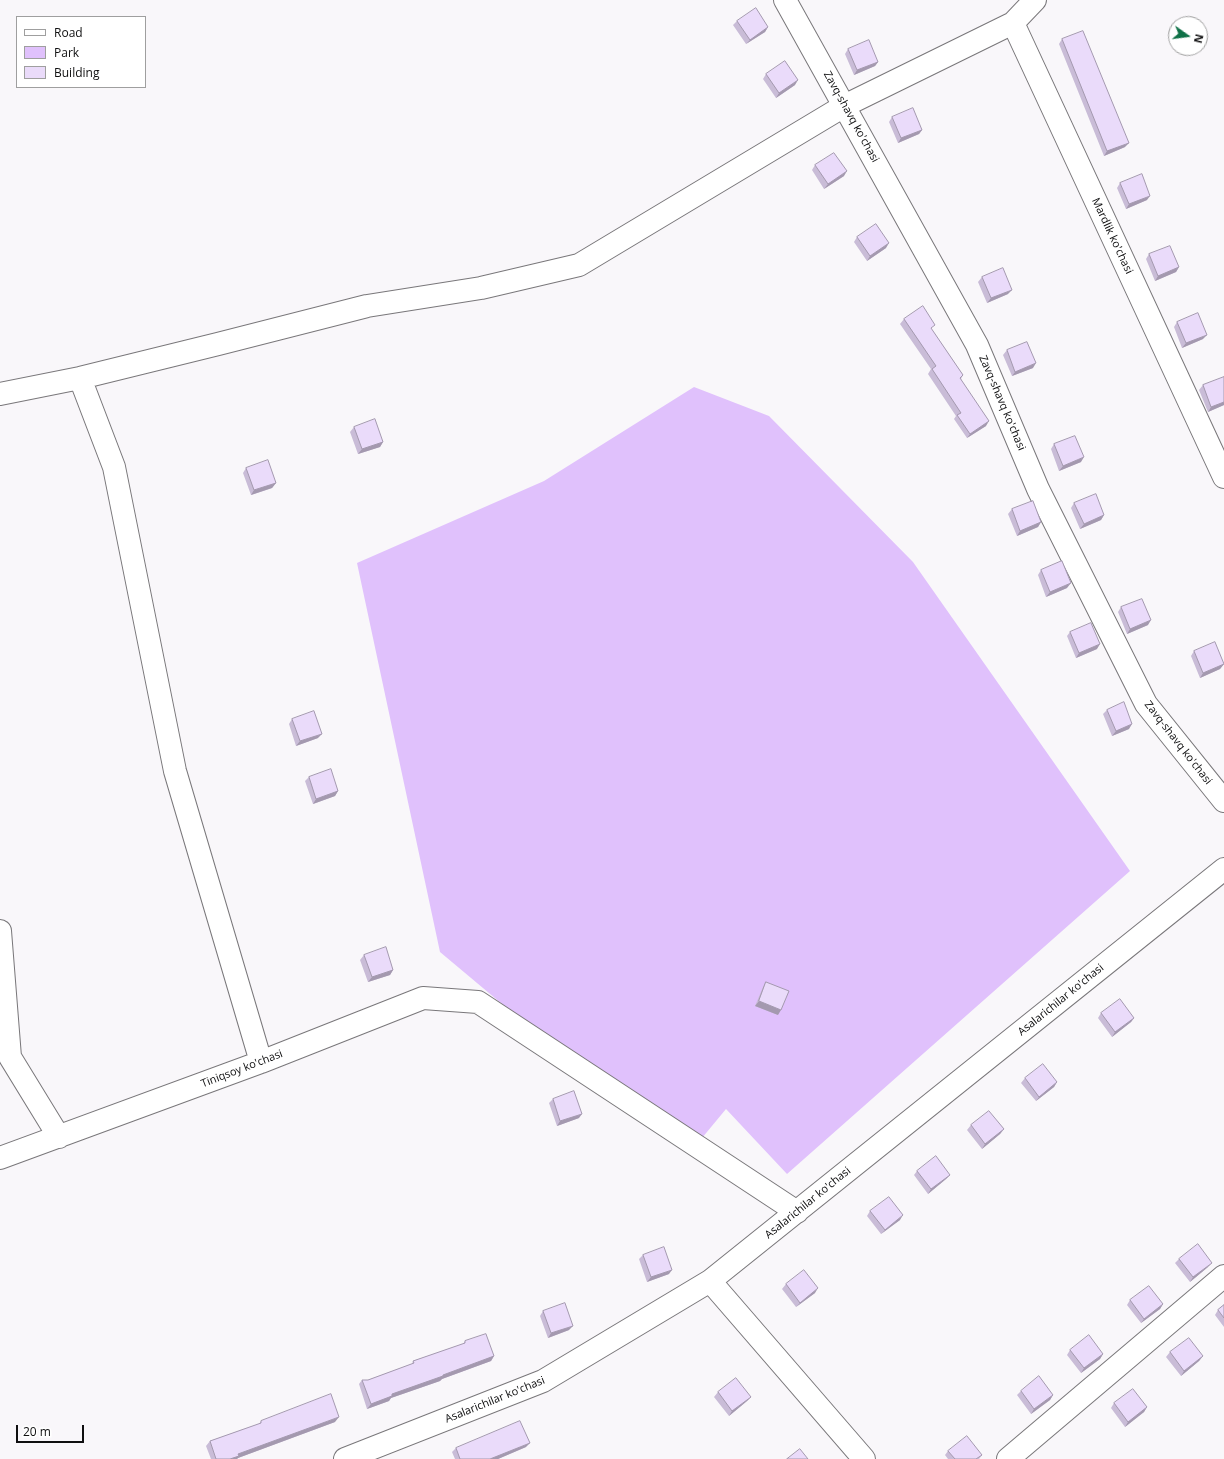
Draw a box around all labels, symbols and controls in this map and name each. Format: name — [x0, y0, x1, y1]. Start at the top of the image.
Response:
legend — [16, 16, 146, 88]
north arrow — [1168, 16, 1208, 56]
text: Road — [54, 24, 83, 41]
text: N — [1191, 33, 1208, 45]
text: Park — [54, 44, 79, 61]
text: Building — [54, 64, 99, 81]
street label: Zavq-shavq ko'chasi — [820, 69, 882, 165]
street label: Mardlik ko'chasi — [1089, 196, 1135, 276]
street label: Zavq-shavq ko'chasi — [976, 353, 1028, 453]
street label: Zavq-shavq ko'chasi — [1141, 699, 1215, 787]
street label: Asalarichilar ko'chasi — [1015, 961, 1107, 1039]
street label: Tiniqsoy ko'chasi — [199, 1047, 285, 1091]
street label: Asalarichilar ko'chasi — [762, 1164, 854, 1242]
street label: Asalarichilar ko'chasi — [443, 1374, 547, 1426]
scale bar — [18, 1417, 86, 1443]
text: 20 m — [23, 1423, 51, 1440]

